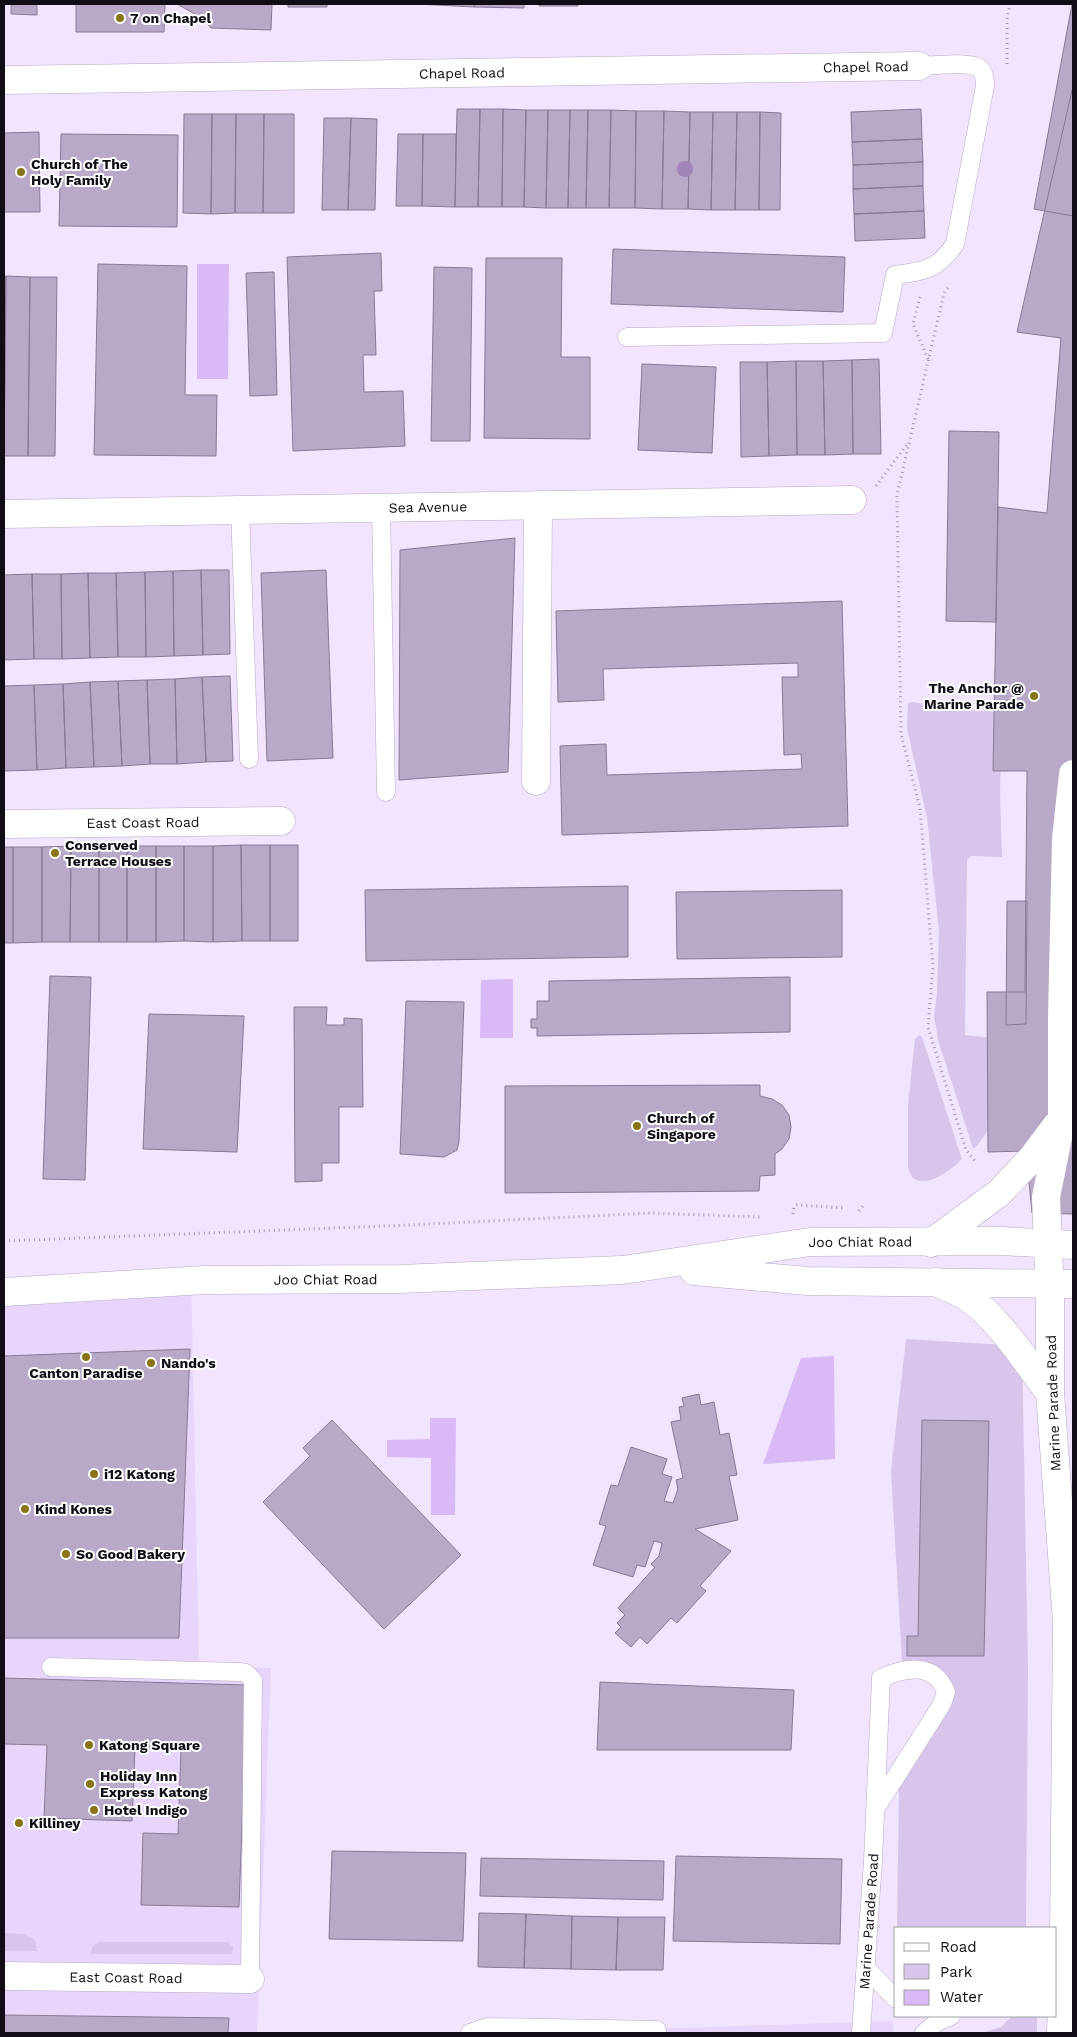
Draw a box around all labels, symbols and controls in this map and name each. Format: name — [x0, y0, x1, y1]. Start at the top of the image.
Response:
place label: 7 on Chapel — [130, 10, 211, 26]
marker: 7 on Chapel — [114, 12, 126, 24]
street label: Chapel Road — [823, 58, 909, 75]
street label: Chapel Road — [419, 64, 505, 82]
place label: Church of The Holy Family — [31, 156, 128, 188]
marker: Church of The Holy Family — [15, 166, 27, 178]
street label: Sea Avenue — [389, 498, 467, 516]
place label: The Anchor @ Marine Parade — [924, 680, 1024, 712]
marker: The Anchor @ Marine Parade — [1028, 690, 1040, 702]
street label: East Coast Road — [86, 814, 200, 831]
place label: Conserved Terrace Houses — [65, 837, 172, 869]
marker: Conserved Terrace Houses — [49, 847, 61, 859]
place label: Church of Singapore — [647, 1110, 716, 1142]
marker: Church of Singapore — [631, 1120, 643, 1132]
street label: Joo Chiat Road — [808, 1233, 912, 1250]
street label: Joo Chiat Road — [274, 1271, 378, 1288]
street label: Marine Parade Road — [1043, 1335, 1063, 1471]
marker: Canton Paradise — [80, 1351, 92, 1363]
place label: Nando's — [161, 1355, 216, 1371]
marker: Nando's — [145, 1357, 157, 1369]
place label: Canton Paradise — [29, 1365, 143, 1381]
place label: i12 Katong — [104, 1466, 175, 1482]
marker: i12 Katong — [88, 1468, 100, 1480]
place label: Kind Kones — [35, 1501, 113, 1517]
marker: Kind Kones — [19, 1503, 31, 1515]
place label: So Good Bakery — [76, 1546, 185, 1562]
marker: So Good Bakery — [60, 1548, 72, 1560]
place label: Katong Square — [99, 1737, 200, 1753]
marker: Katong Square — [83, 1739, 95, 1751]
place label: Holiday Inn Express Katong — [100, 1768, 207, 1800]
marker: Holiday Inn Express Katong — [84, 1778, 96, 1790]
place label: Hotel Indigo — [104, 1802, 187, 1818]
marker: Hotel Indigo — [88, 1804, 100, 1816]
place label: Killiney — [29, 1815, 81, 1831]
marker: Killiney — [13, 1817, 25, 1829]
street label: Marine Parade Road — [856, 1853, 881, 1990]
legend — [894, 1927, 1057, 2017]
text: Road — [940, 1938, 977, 1956]
text: Park — [940, 1963, 973, 1981]
street label: East Coast Road — [69, 1969, 183, 1986]
text: Water — [940, 1988, 983, 2006]

